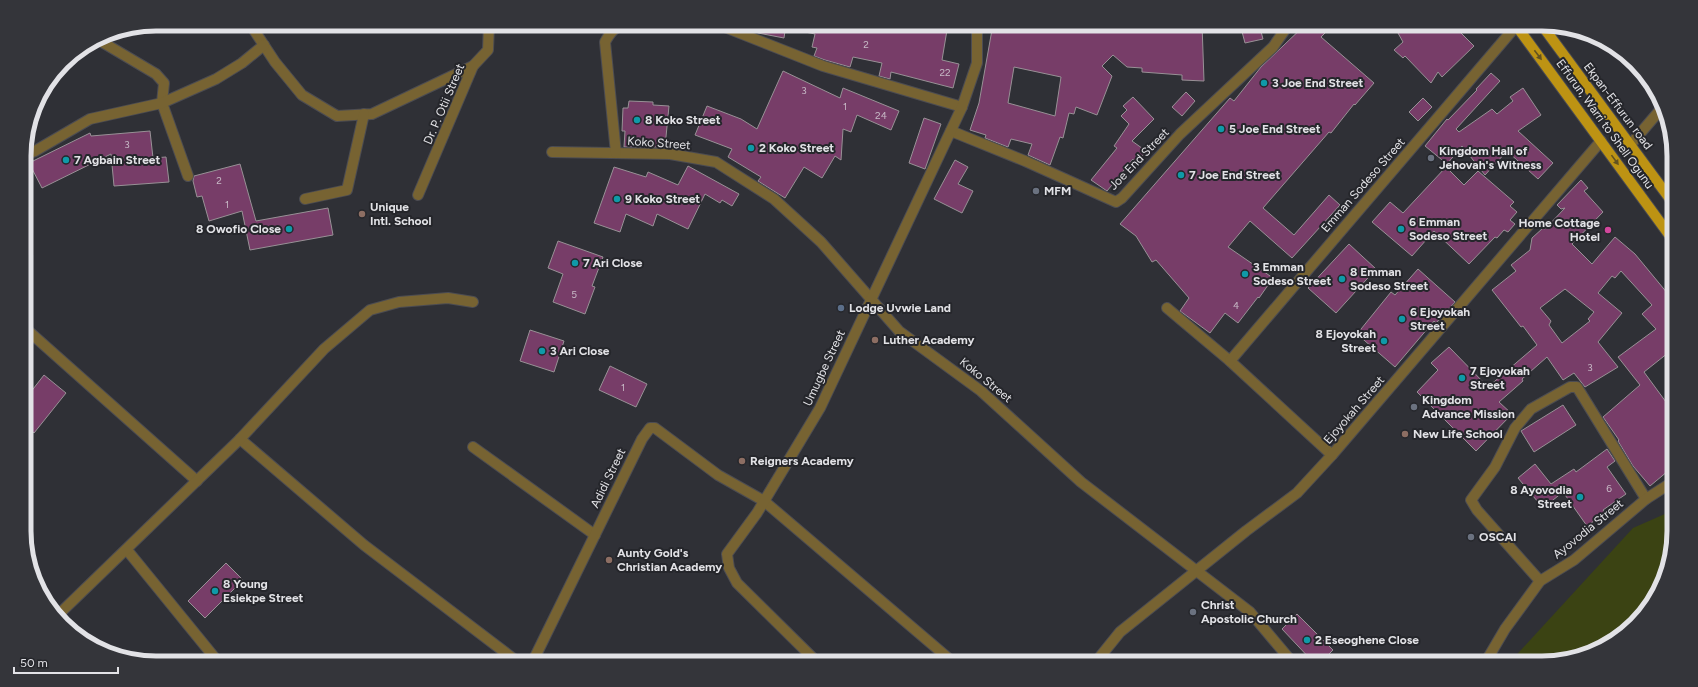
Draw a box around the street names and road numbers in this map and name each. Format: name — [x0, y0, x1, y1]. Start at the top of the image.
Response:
street label: Effurun, Warri to Shell Ogunu — [1553, 57, 1657, 191]
street label: Ekpan-Effurun road — [1581, 60, 1655, 152]
street label: Dr. P. Otii Street — [421, 61, 467, 146]
street label: Joe End Street — [1106, 125, 1172, 193]
street label: Koko Street — [627, 134, 692, 152]
street label: Emman Sodeso Street — [1318, 135, 1408, 235]
street label: Umugbe Street — [800, 327, 848, 408]
street label: Koko Street — [957, 355, 1015, 406]
street label: Ejoyokah Street — [1321, 373, 1388, 447]
street label: Adidi Street — [588, 446, 629, 510]
street label: Ayovodia Street — [1550, 496, 1626, 562]

